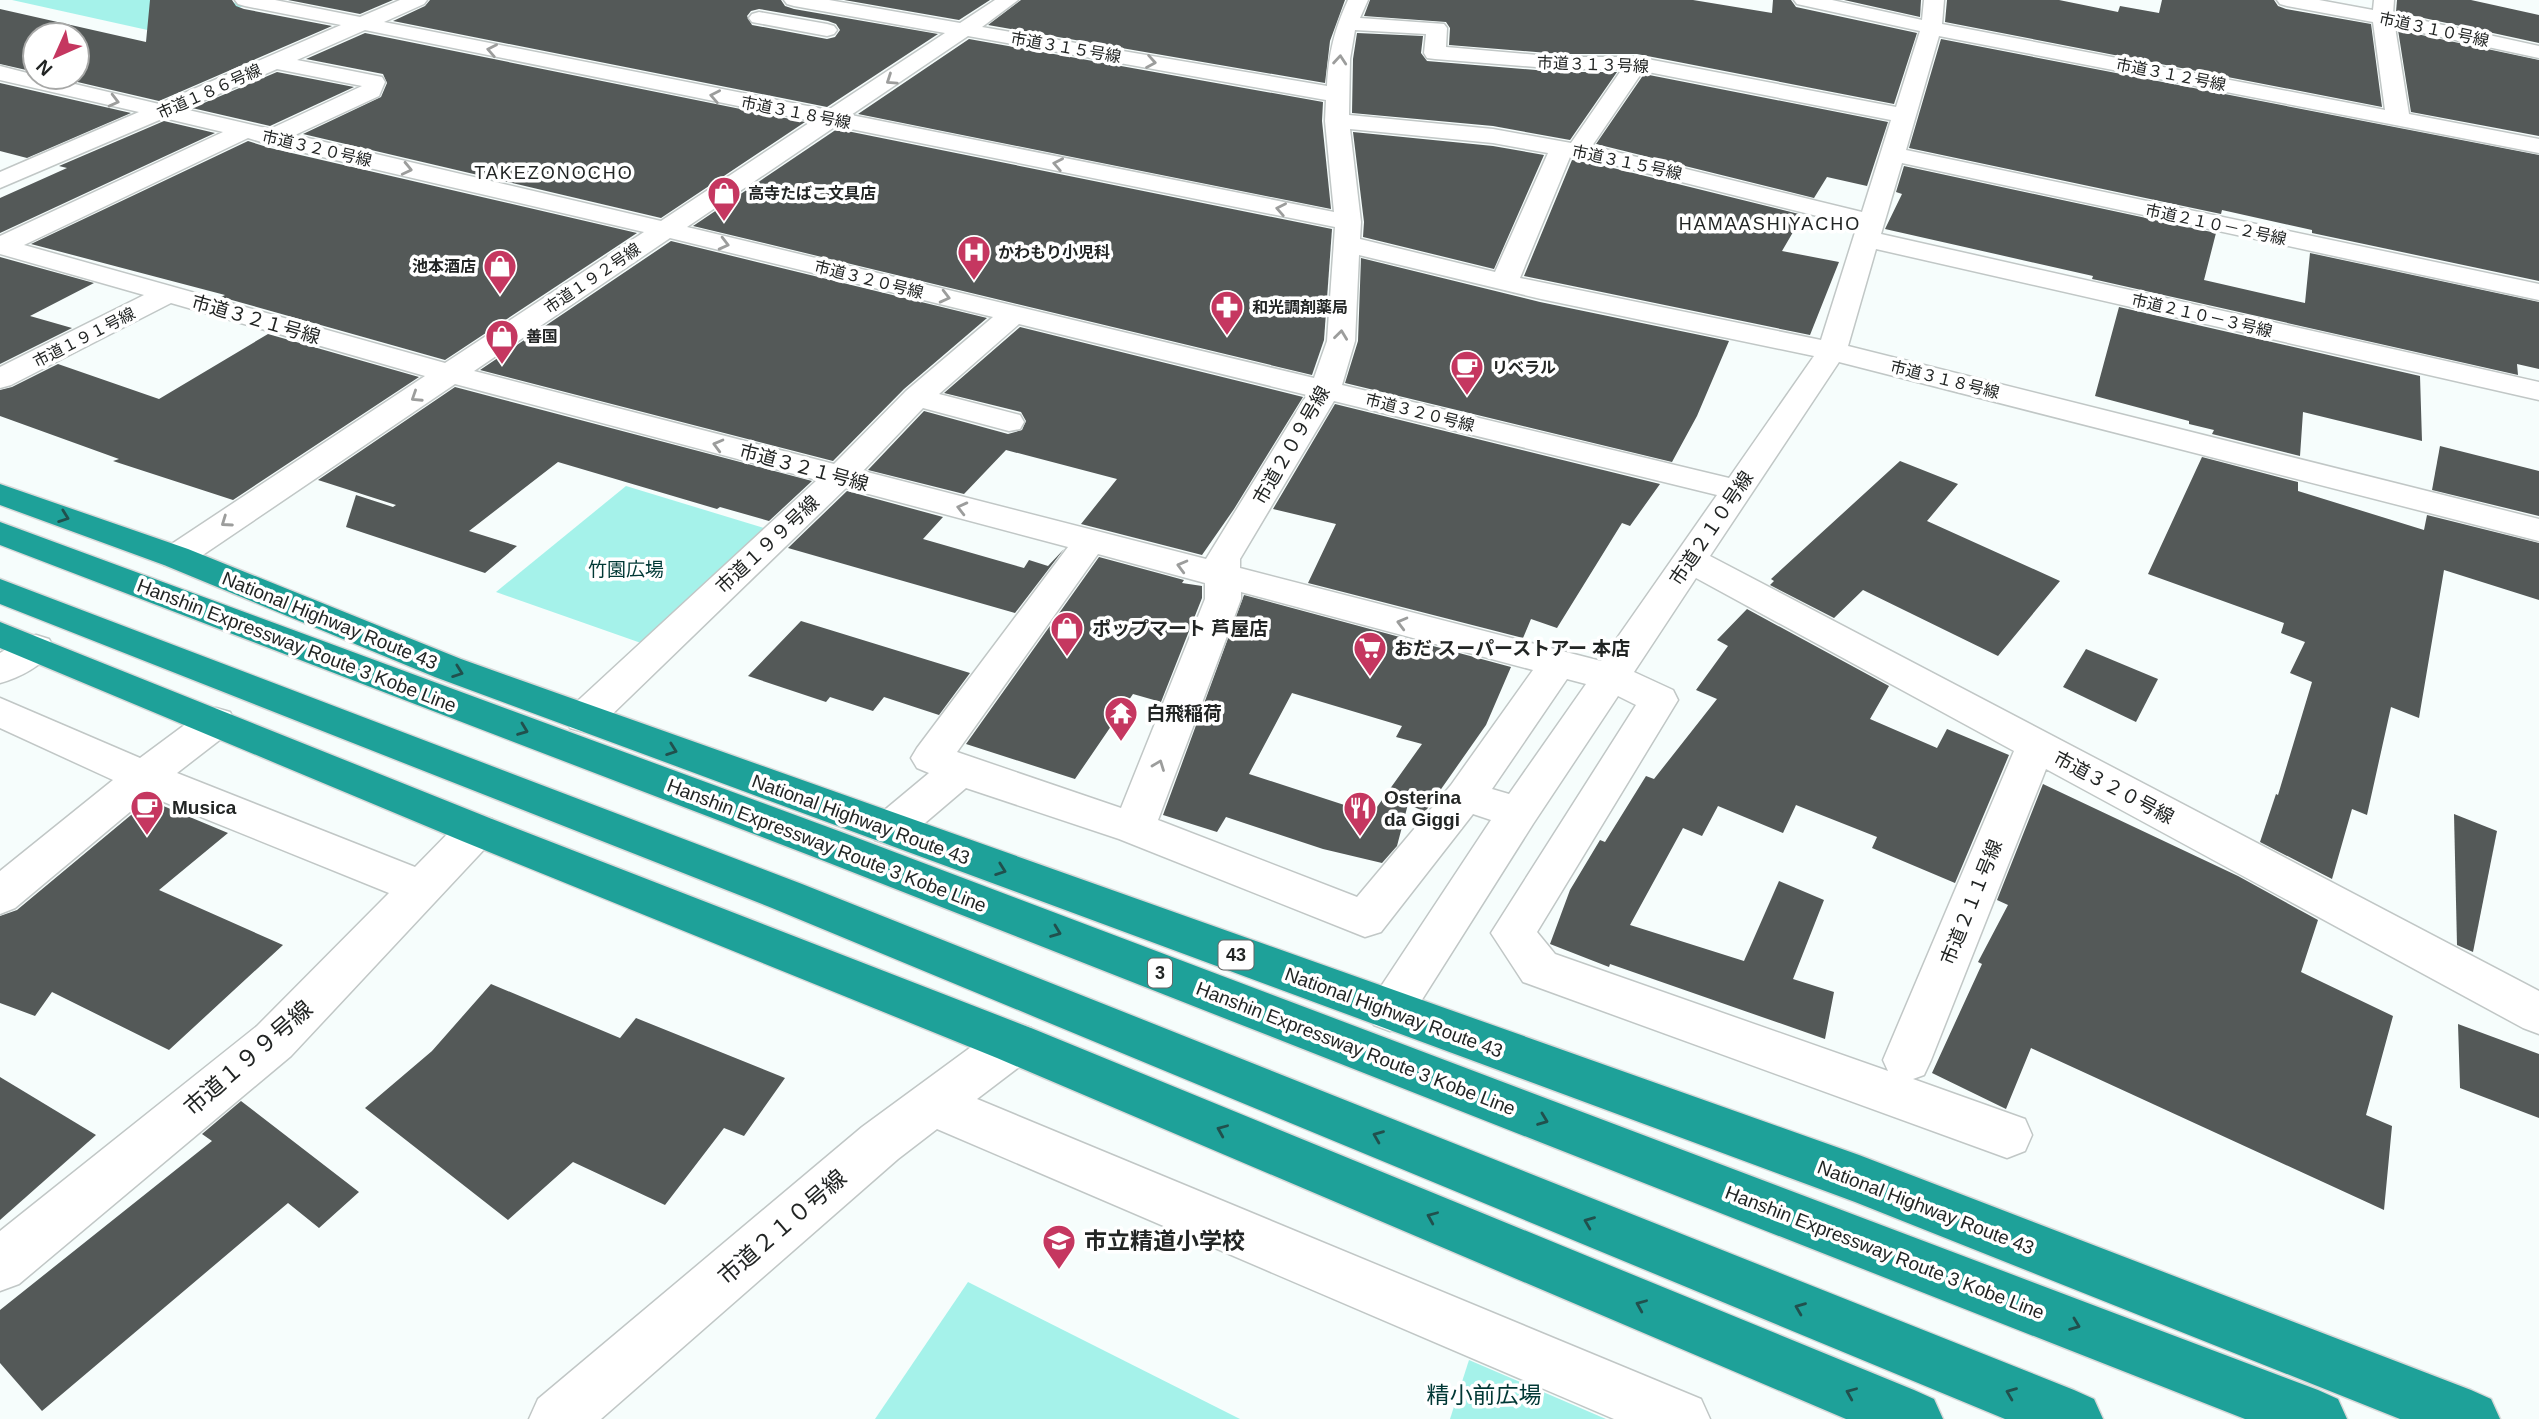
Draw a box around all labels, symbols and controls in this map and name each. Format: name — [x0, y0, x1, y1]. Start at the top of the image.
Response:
street label: 市道３１０号線 — [2377, 10, 2490, 49]
north arrow — [21, 21, 91, 91]
street label: 市道３１５号線 — [1009, 29, 1123, 66]
one-way arrow — [486, 44, 498, 59]
one-way arrow — [1145, 54, 1157, 69]
one-way arrow — [1332, 54, 1347, 65]
street label: 市道３１３号線 — [1537, 54, 1649, 75]
text: N — [32, 55, 57, 80]
street label: 市道３１２号線 — [2114, 55, 2228, 94]
street label: 市道１８６号線 — [155, 61, 264, 122]
one-way arrow — [885, 71, 898, 84]
one-way arrow — [709, 89, 721, 104]
one-way arrow — [108, 93, 120, 107]
street label: 市道３１８号線 — [739, 93, 853, 132]
street label: 市道３２０号線 — [260, 128, 373, 169]
street label: 市道３１５号線 — [1570, 143, 1683, 182]
one-way arrow — [1052, 158, 1064, 173]
one-way arrow — [401, 161, 413, 175]
district label: TAKEZONOCHO — [474, 163, 634, 183]
shop icon: 高寺たばこ文具店 — [705, 174, 743, 223]
place label: 高寺たばこ文具店 — [748, 185, 876, 202]
street label: 市道２１０－２号線 — [2144, 201, 2288, 248]
one-way arrow — [1275, 202, 1287, 217]
district label: HAMAASHIYACHO — [1679, 214, 1861, 234]
hospital icon: かわもり小児科 — [955, 233, 993, 282]
one-way arrow — [718, 236, 730, 250]
street label: 市道１９２号線 — [541, 240, 643, 317]
place label: かわもり小児科 — [998, 244, 1110, 261]
shop icon: 池本酒店 — [481, 247, 519, 296]
place label: 池本酒店 — [412, 258, 476, 275]
street label: 市道３２０号線 — [812, 258, 925, 301]
pharmacy icon: 和光調剤薬局 — [1208, 288, 1246, 337]
one-way arrow — [939, 289, 951, 303]
street label: 市道３２１号線 — [189, 291, 323, 348]
street label: 市道２１０－３号線 — [2130, 291, 2274, 340]
place label: 和光調剤薬局 — [1252, 299, 1348, 316]
street label: 市道１９１号線 — [30, 304, 138, 370]
shop icon: 善国 — [483, 317, 521, 366]
place label: 善国 — [526, 328, 558, 345]
one-way arrow — [1333, 329, 1348, 341]
cafe icon: リベラル — [1448, 348, 1486, 397]
street label: 市道３１８号線 — [1888, 358, 2001, 401]
place label: リベラル — [1492, 359, 1556, 376]
street label: 市道２０９号線 — [1249, 382, 1334, 508]
one-way arrow — [411, 388, 424, 401]
street label: 市道３２０号線 — [1363, 391, 1476, 434]
one-way arrow — [712, 439, 724, 453]
street label: 市道３２１号線 — [737, 440, 871, 495]
street label: 市道２１０号線 — [1666, 467, 1757, 589]
street label: 市道１９９号線 — [712, 491, 823, 597]
one-way arrow — [956, 502, 968, 516]
one-way arrow — [58, 509, 70, 523]
one-way arrow — [221, 514, 234, 527]
park label: 竹園広場 — [588, 559, 664, 580]
one-way arrow — [1176, 560, 1188, 574]
street label: National Highway Route 43 — [219, 568, 440, 673]
street label: Hanshin Expressway Route 3 Kobe Line — [134, 575, 459, 716]
shop icon: ポップマート 芦屋店 — [1048, 609, 1086, 658]
one-way arrow — [1396, 617, 1408, 631]
place label: ポップマート 芦屋店 — [1092, 618, 1268, 639]
supermarket icon: おだ スーパーストアー 本店 — [1351, 629, 1389, 678]
place label: おだ スーパーストアー 本店 — [1394, 638, 1630, 659]
one-way arrow — [452, 664, 464, 678]
temple icon: 白飛稲荷 — [1102, 694, 1140, 743]
place label: 白飛稲荷 — [1146, 703, 1222, 724]
one-way arrow — [516, 721, 528, 735]
one-way arrow — [665, 742, 677, 756]
street label: 市道３２０号線 — [2050, 747, 2177, 828]
one-way arrow — [1150, 759, 1164, 771]
street label: National Highway Route 43 — [749, 770, 973, 869]
street label: Hanshin Expressway Route 3 Kobe Line — [664, 775, 989, 916]
place label: Osterina da Giggi — [1384, 787, 1462, 830]
cafe icon: Musica — [128, 788, 166, 837]
restaurant icon: Osterina da Giggi — [1341, 789, 1379, 838]
place label: Musica — [172, 797, 237, 818]
street label: 市道２１１号線 — [1937, 837, 2006, 968]
one-way arrow — [994, 862, 1006, 876]
one-way arrow — [1049, 924, 1061, 938]
road number: 43 — [1218, 940, 1254, 970]
road number: 3 — [1148, 958, 1172, 988]
street label: National Highway Route 43 — [1282, 963, 1506, 1062]
street label: Hanshin Expressway Route 3 Kobe Line — [1193, 978, 1518, 1119]
street label: 市道１９９号線 — [179, 995, 317, 1121]
one-way arrow — [1536, 1111, 1548, 1125]
one-way arrow — [1216, 1124, 1228, 1138]
one-way arrow — [1373, 1131, 1385, 1145]
street label: National Highway Route 43 — [1815, 1156, 2037, 1259]
street label: 市道２１０号線 — [713, 1164, 851, 1290]
street label: Hanshin Expressway Route 3 Kobe Line — [1722, 1182, 2047, 1323]
one-way arrow — [1426, 1212, 1438, 1226]
one-way arrow — [1584, 1216, 1596, 1230]
school or university icon: 市立精道小学校 — [1040, 1222, 1078, 1271]
place label: 市立精道小学校 — [1084, 1228, 1245, 1254]
one-way arrow — [1636, 1299, 1649, 1313]
one-way arrow — [1795, 1302, 1807, 1316]
one-way arrow — [2068, 1317, 2080, 1331]
park label: 精小前広場 — [1427, 1382, 1542, 1408]
one-way arrow — [1846, 1387, 1858, 1401]
one-way arrow — [2005, 1388, 2017, 1402]

